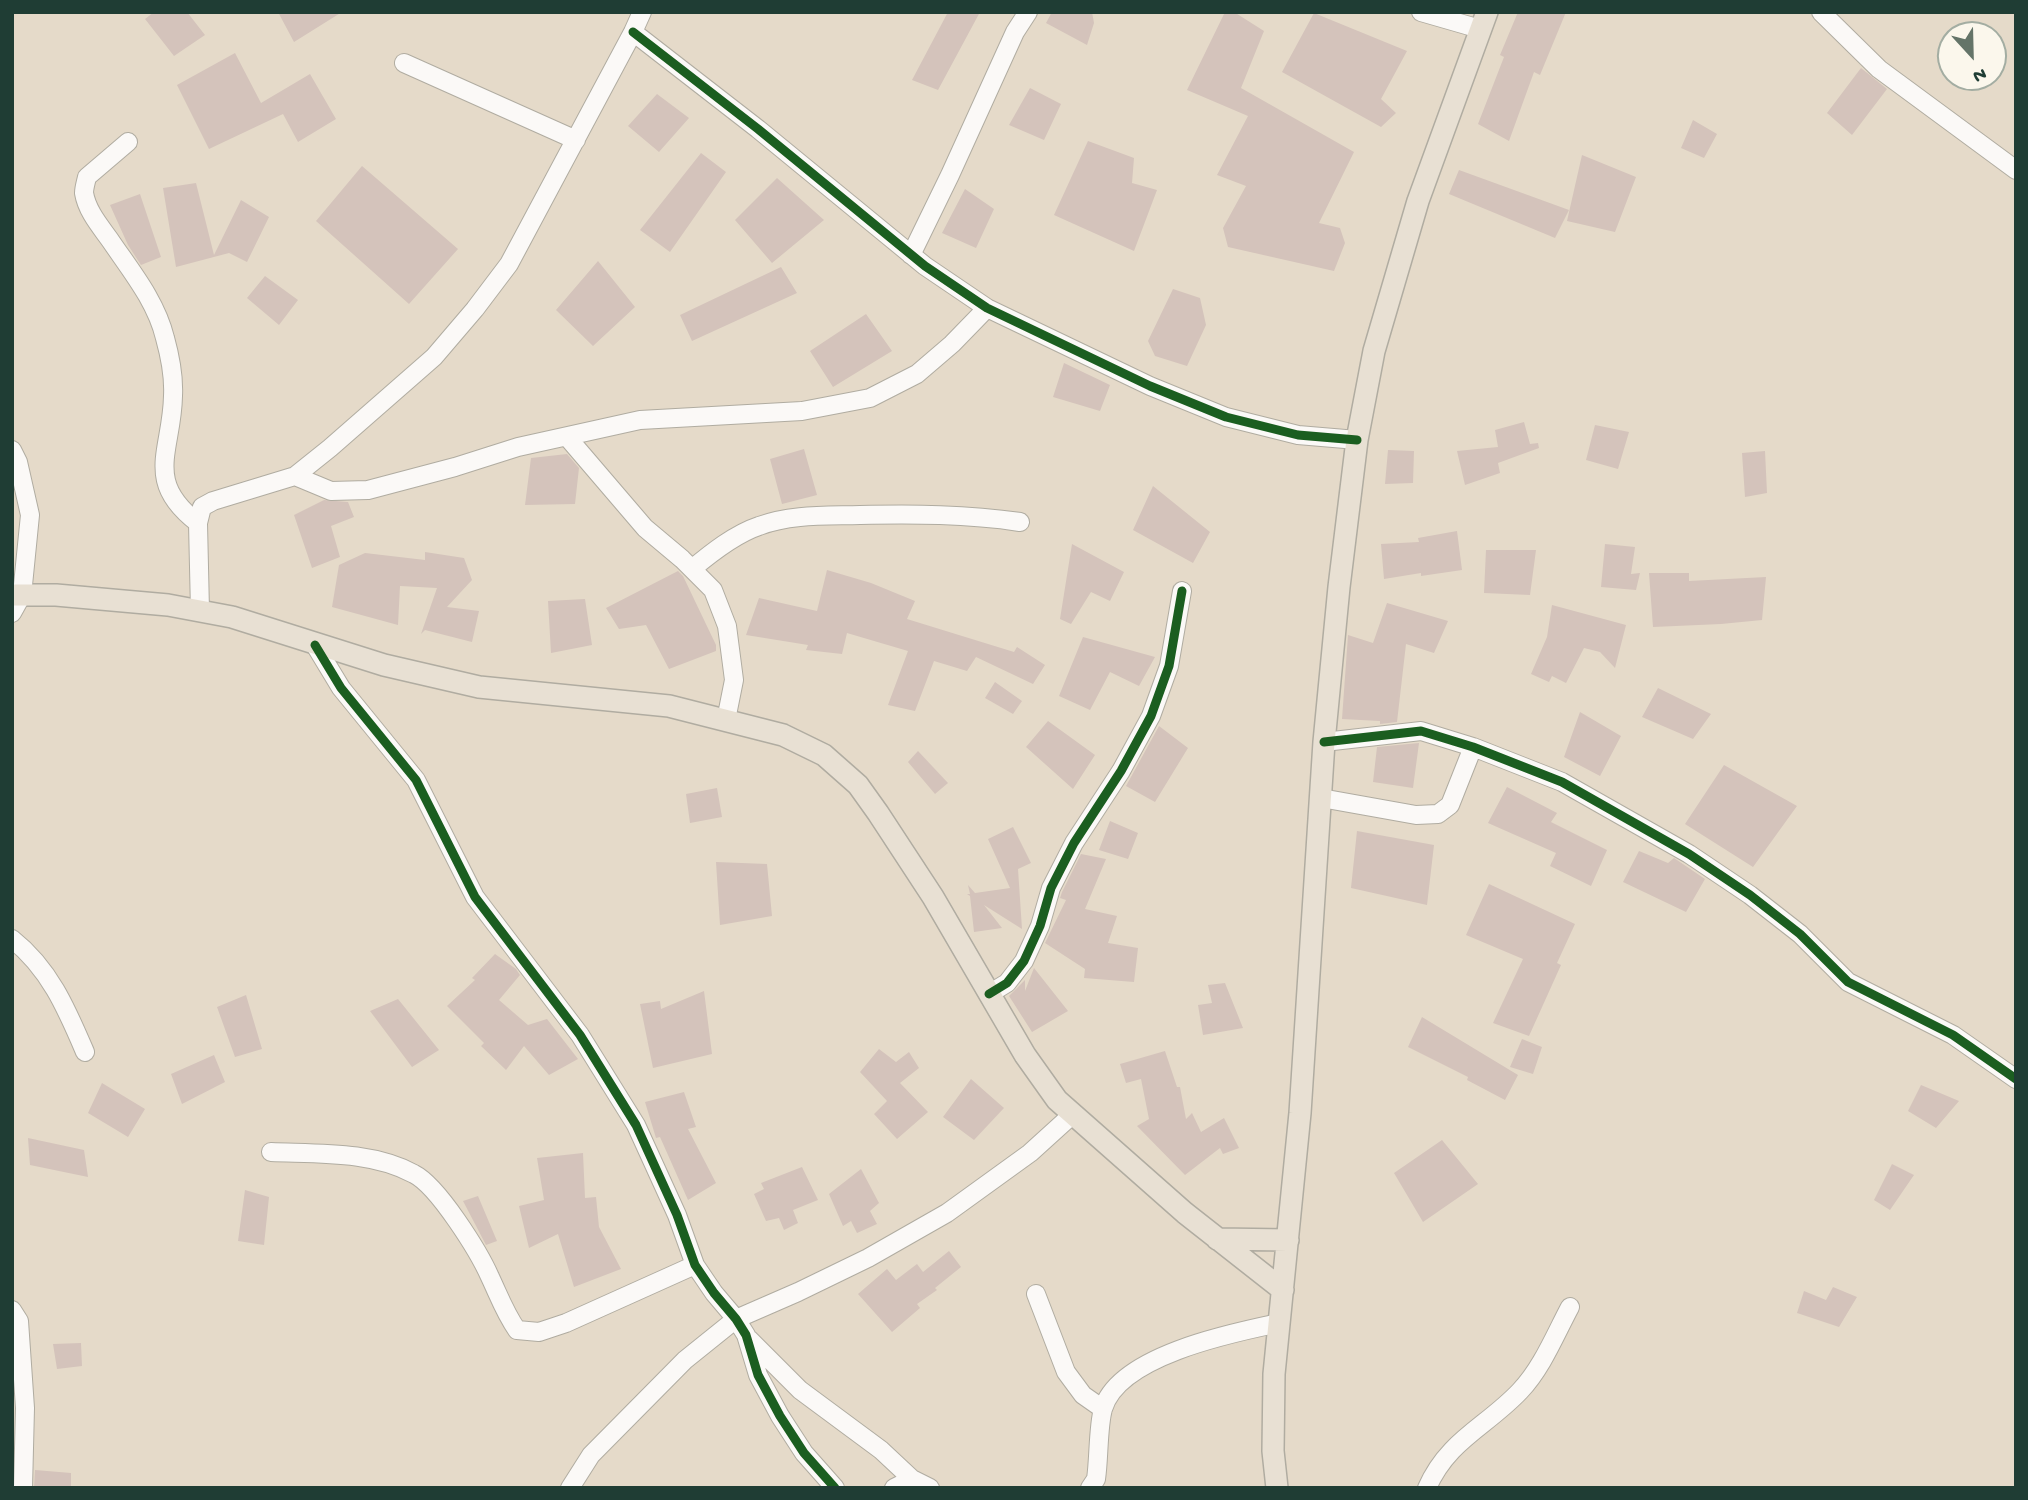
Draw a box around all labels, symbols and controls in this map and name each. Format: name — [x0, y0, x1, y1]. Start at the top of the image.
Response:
north arrow — [1937, 21, 2007, 91]
text: N — [1969, 61, 1989, 87]

